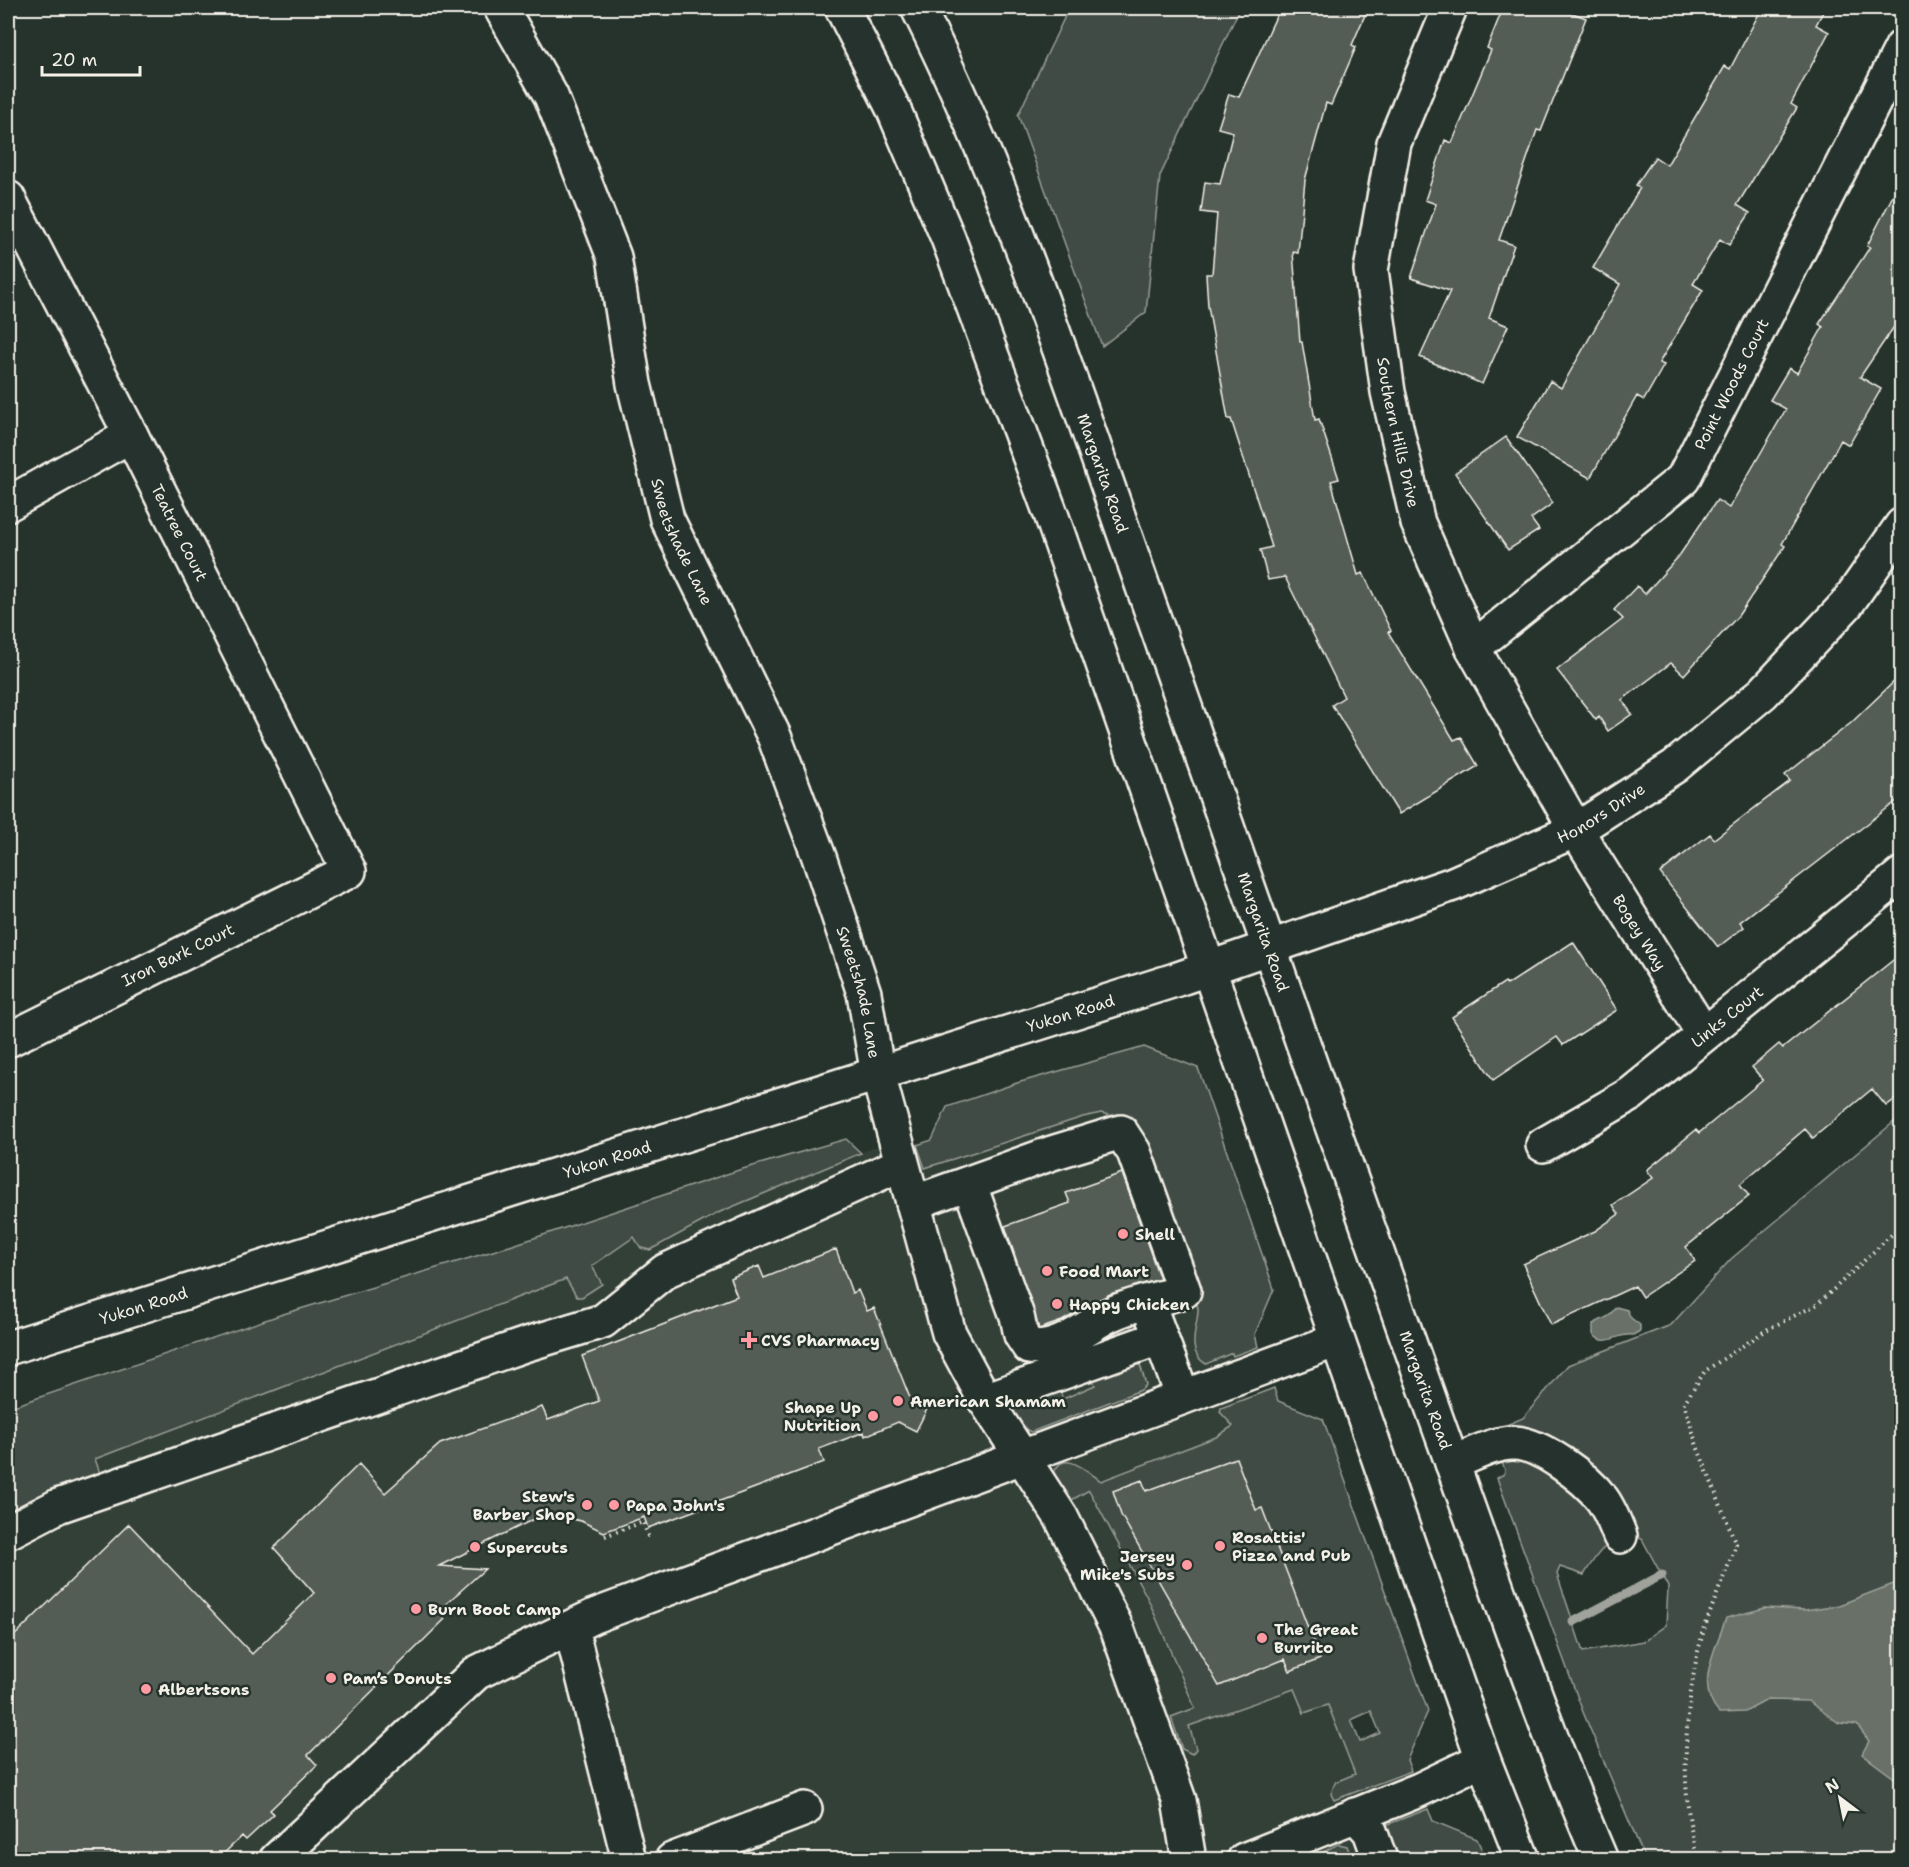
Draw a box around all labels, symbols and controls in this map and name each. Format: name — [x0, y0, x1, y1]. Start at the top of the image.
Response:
scale bar — [42, 39, 140, 77]
text: 20 m — [51, 48, 97, 72]
street label: Point Woods Court — [1689, 315, 1773, 453]
street label: Southern Hills Drive — [1373, 356, 1425, 510]
street label: Margarita Road — [1073, 411, 1134, 536]
street label: Sweetshade Lane — [647, 476, 718, 608]
street label: Teatree Court — [147, 480, 213, 585]
street label: Honors Drive — [1553, 778, 1649, 848]
street label: Margarita Road — [1233, 869, 1294, 994]
street label: Bogey Way — [1608, 890, 1672, 974]
street label: Iron Bark Court — [118, 919, 238, 991]
street label: Sweetshade Lane — [832, 923, 885, 1060]
street label: Links Court — [1686, 981, 1767, 1052]
street label: Yukon Road — [1024, 989, 1117, 1037]
street label: Yukon Road — [560, 1135, 654, 1183]
place label: Shell — [1135, 1224, 1176, 1245]
marker: Shell — [1116, 1227, 1130, 1241]
place label: Food Mart — [1059, 1261, 1149, 1282]
marker: Food Mart — [1040, 1264, 1054, 1278]
street label: Yukon Road — [97, 1282, 190, 1329]
place label: Happy Chicken — [1069, 1294, 1190, 1315]
marker: Happy Chicken — [1050, 1297, 1064, 1311]
street label: Margarita Road — [1395, 1328, 1457, 1452]
place label: CVS Pharmacy — [761, 1330, 880, 1351]
marker: CVS Pharmacy — [742, 1333, 756, 1347]
place label: American Shamam — [910, 1391, 1066, 1412]
marker: American Shamam — [891, 1394, 905, 1408]
place label: Shape Up Nutrition — [784, 1397, 861, 1436]
marker: Shape Up Nutrition — [866, 1409, 880, 1423]
place label: Stew's Barber Shop — [473, 1486, 575, 1525]
place label: Papa John's — [626, 1495, 725, 1516]
marker: Stew's Barber Shop — [580, 1498, 594, 1512]
marker: Papa John's — [607, 1498, 621, 1512]
place label: Rosattis' Pizza and Pub — [1232, 1527, 1351, 1566]
place label: Supercuts — [487, 1537, 568, 1558]
marker: Rosattis' Pizza and Pub — [1213, 1539, 1227, 1553]
marker: Supercuts — [468, 1540, 482, 1554]
place label: Jersey Mike's Subs — [1080, 1546, 1175, 1585]
marker: Jersey Mike's Subs — [1180, 1558, 1194, 1572]
place label: Burn Boot Camp — [428, 1599, 561, 1620]
marker: Burn Boot Camp — [409, 1602, 423, 1616]
place label: The Great Burrito — [1274, 1619, 1359, 1658]
marker: The Great Burrito — [1255, 1631, 1269, 1645]
place label: Pam’s Donuts — [343, 1668, 452, 1689]
marker: Pam’s Donuts — [324, 1671, 338, 1685]
place label: Albertsons — [158, 1679, 249, 1700]
marker: Albertsons — [139, 1682, 153, 1696]
north arrow — [1810, 1768, 1870, 1828]
text: N — [1821, 1773, 1843, 1798]

